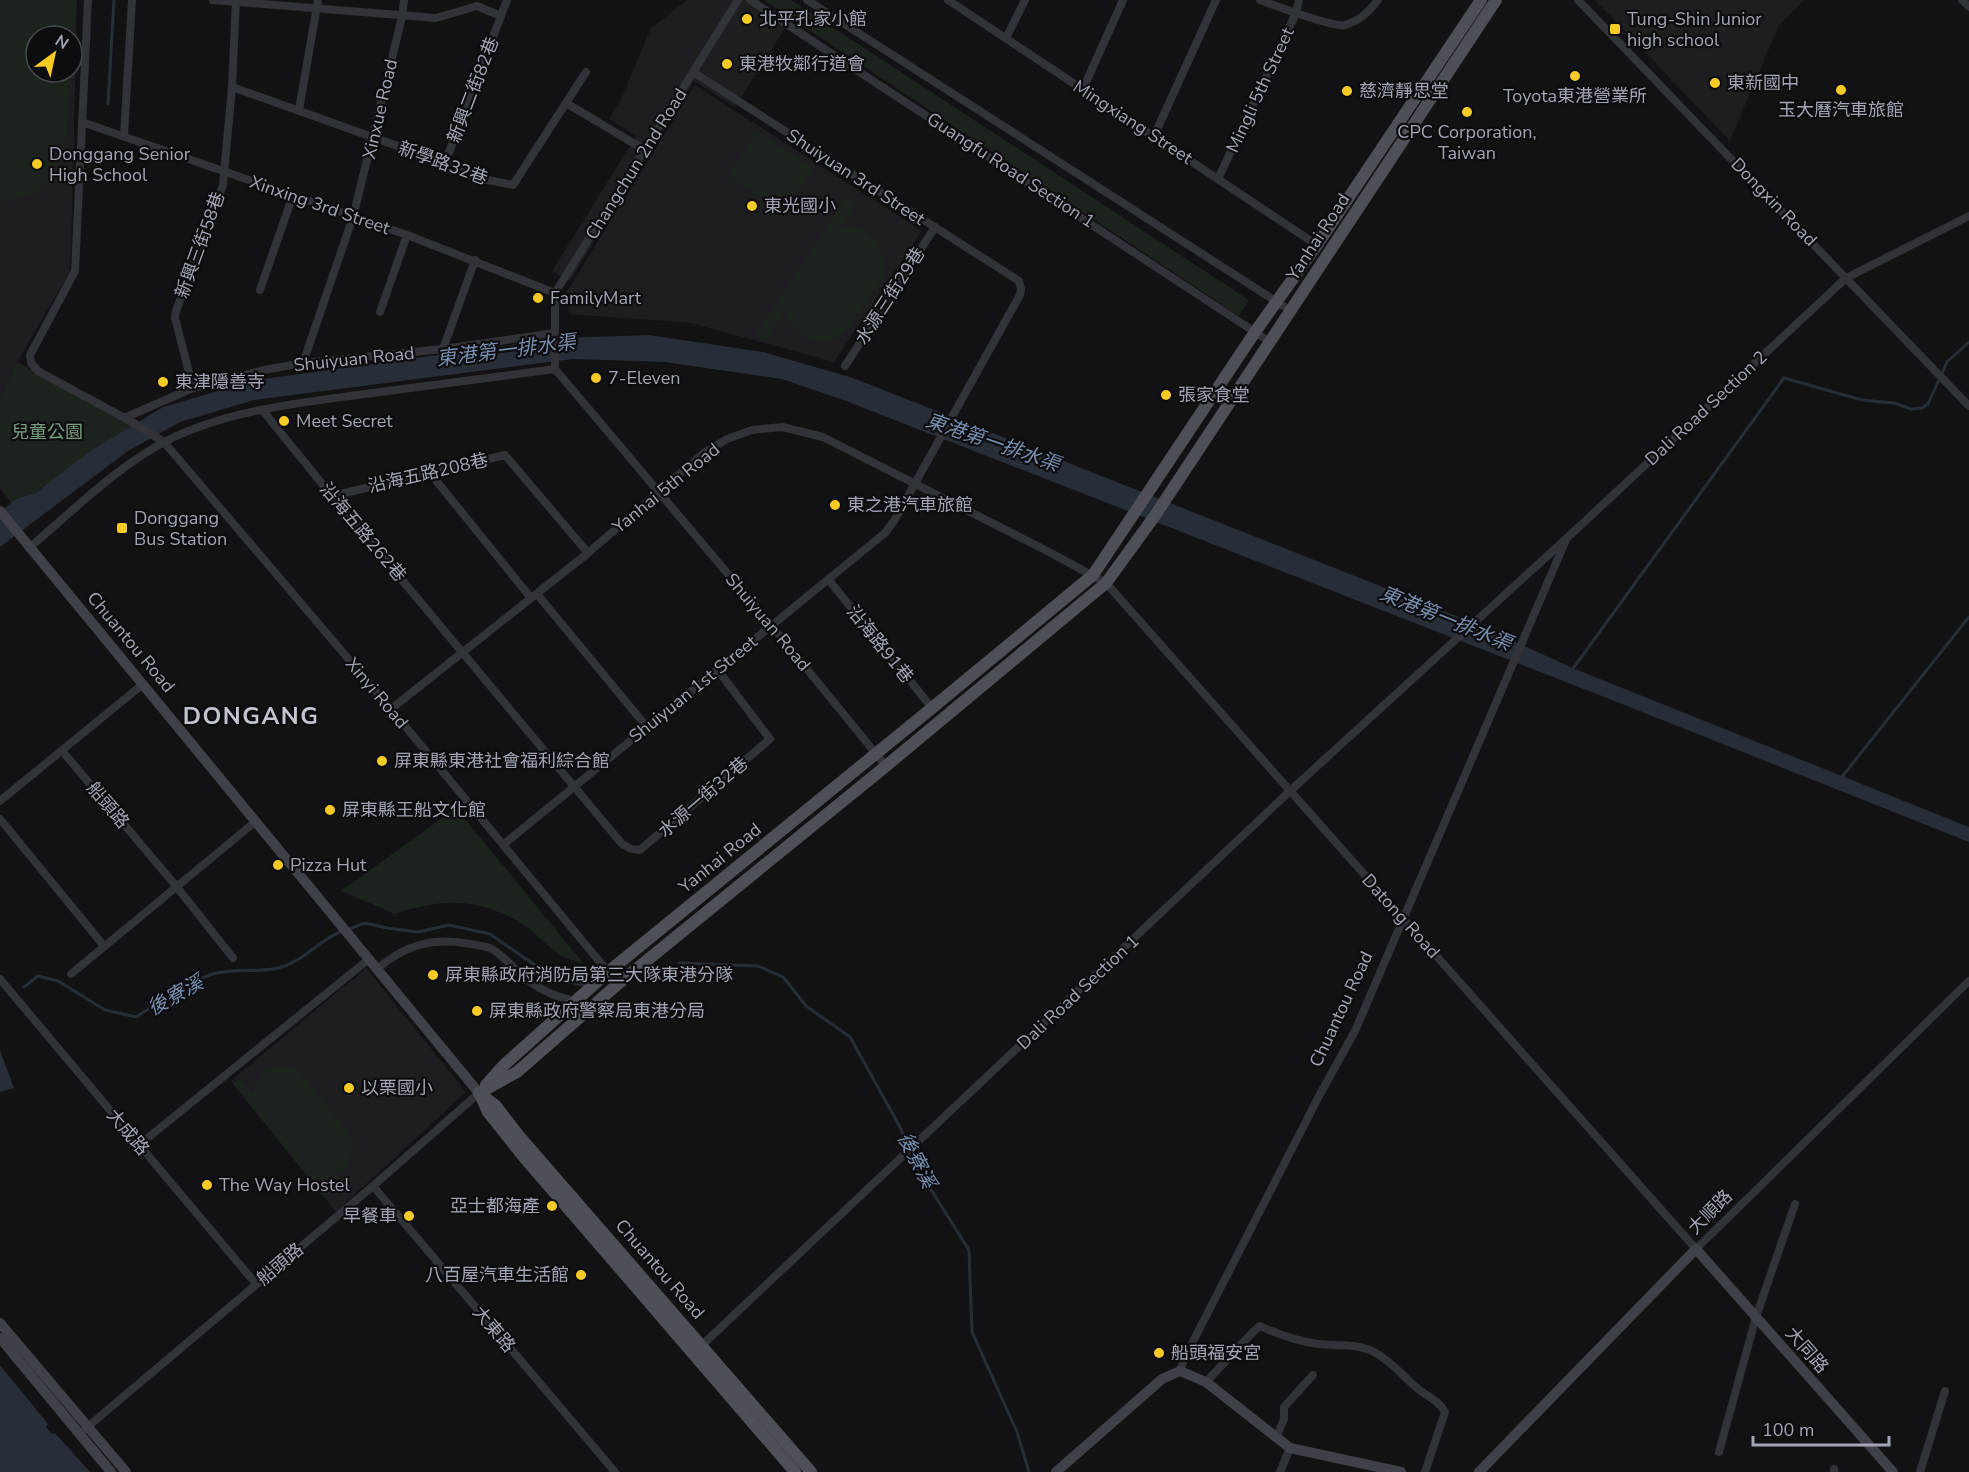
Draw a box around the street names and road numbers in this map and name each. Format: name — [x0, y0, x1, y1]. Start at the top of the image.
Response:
street label: Mingli 5th Street — [1220, 23, 1300, 156]
street label: 新興二街82巷 — [442, 34, 504, 146]
street label: Xinxue Road — [357, 57, 403, 161]
street label: Mingxiang Street — [1069, 74, 1198, 170]
street label: Changchun 2nd Road — [580, 84, 692, 244]
street label: Guangfu Road Section 1 — [922, 107, 1100, 233]
street label: Shuiyuan 3rd Street — [782, 123, 930, 231]
street label: 新學路32巷 — [395, 136, 491, 190]
street label: Dongxin Road — [1726, 152, 1822, 252]
street label: Xinxing 3rd Street — [247, 170, 394, 240]
street label: 新興三街58巷 — [170, 188, 230, 302]
street label: Yanhai Road — [1280, 189, 1355, 286]
street label: 水源三街29巷 — [850, 243, 930, 349]
street label: Shuiyuan Road — [292, 341, 416, 377]
street label: Dali Road Section 2 — [1640, 345, 1772, 471]
street label: Yanhai 5th Road — [607, 437, 725, 539]
street label: 沿海五路208巷 — [366, 448, 490, 498]
street label: 沿海五路262巷 — [314, 477, 412, 587]
street label: Shuiyuan Road — [720, 568, 816, 676]
street label: Chuantou Road — [82, 586, 180, 698]
street label: 沿海路91巷 — [841, 600, 919, 688]
street label: Shuiyuan 1st Street — [624, 629, 763, 748]
street label: Xinyi Road — [340, 652, 414, 734]
street label: 水源一街32巷 — [653, 751, 753, 843]
street label: 船頭路 — [81, 777, 135, 833]
street label: Yanhai Road — [673, 817, 766, 899]
street label: Datong Road — [1356, 868, 1446, 964]
street label: Dali Road Section 1 — [1012, 929, 1144, 1055]
street label: Chuantou Road — [1304, 947, 1378, 1071]
street label: 大成路 — [101, 1104, 155, 1160]
street label: 大順路 — [1682, 1184, 1738, 1240]
street label: Chuantou Road — [610, 1214, 710, 1324]
street label: 船頭路 — [252, 1237, 308, 1291]
street label: 大東路 — [467, 1301, 521, 1357]
street label: 大同路 — [1780, 1322, 1834, 1378]

